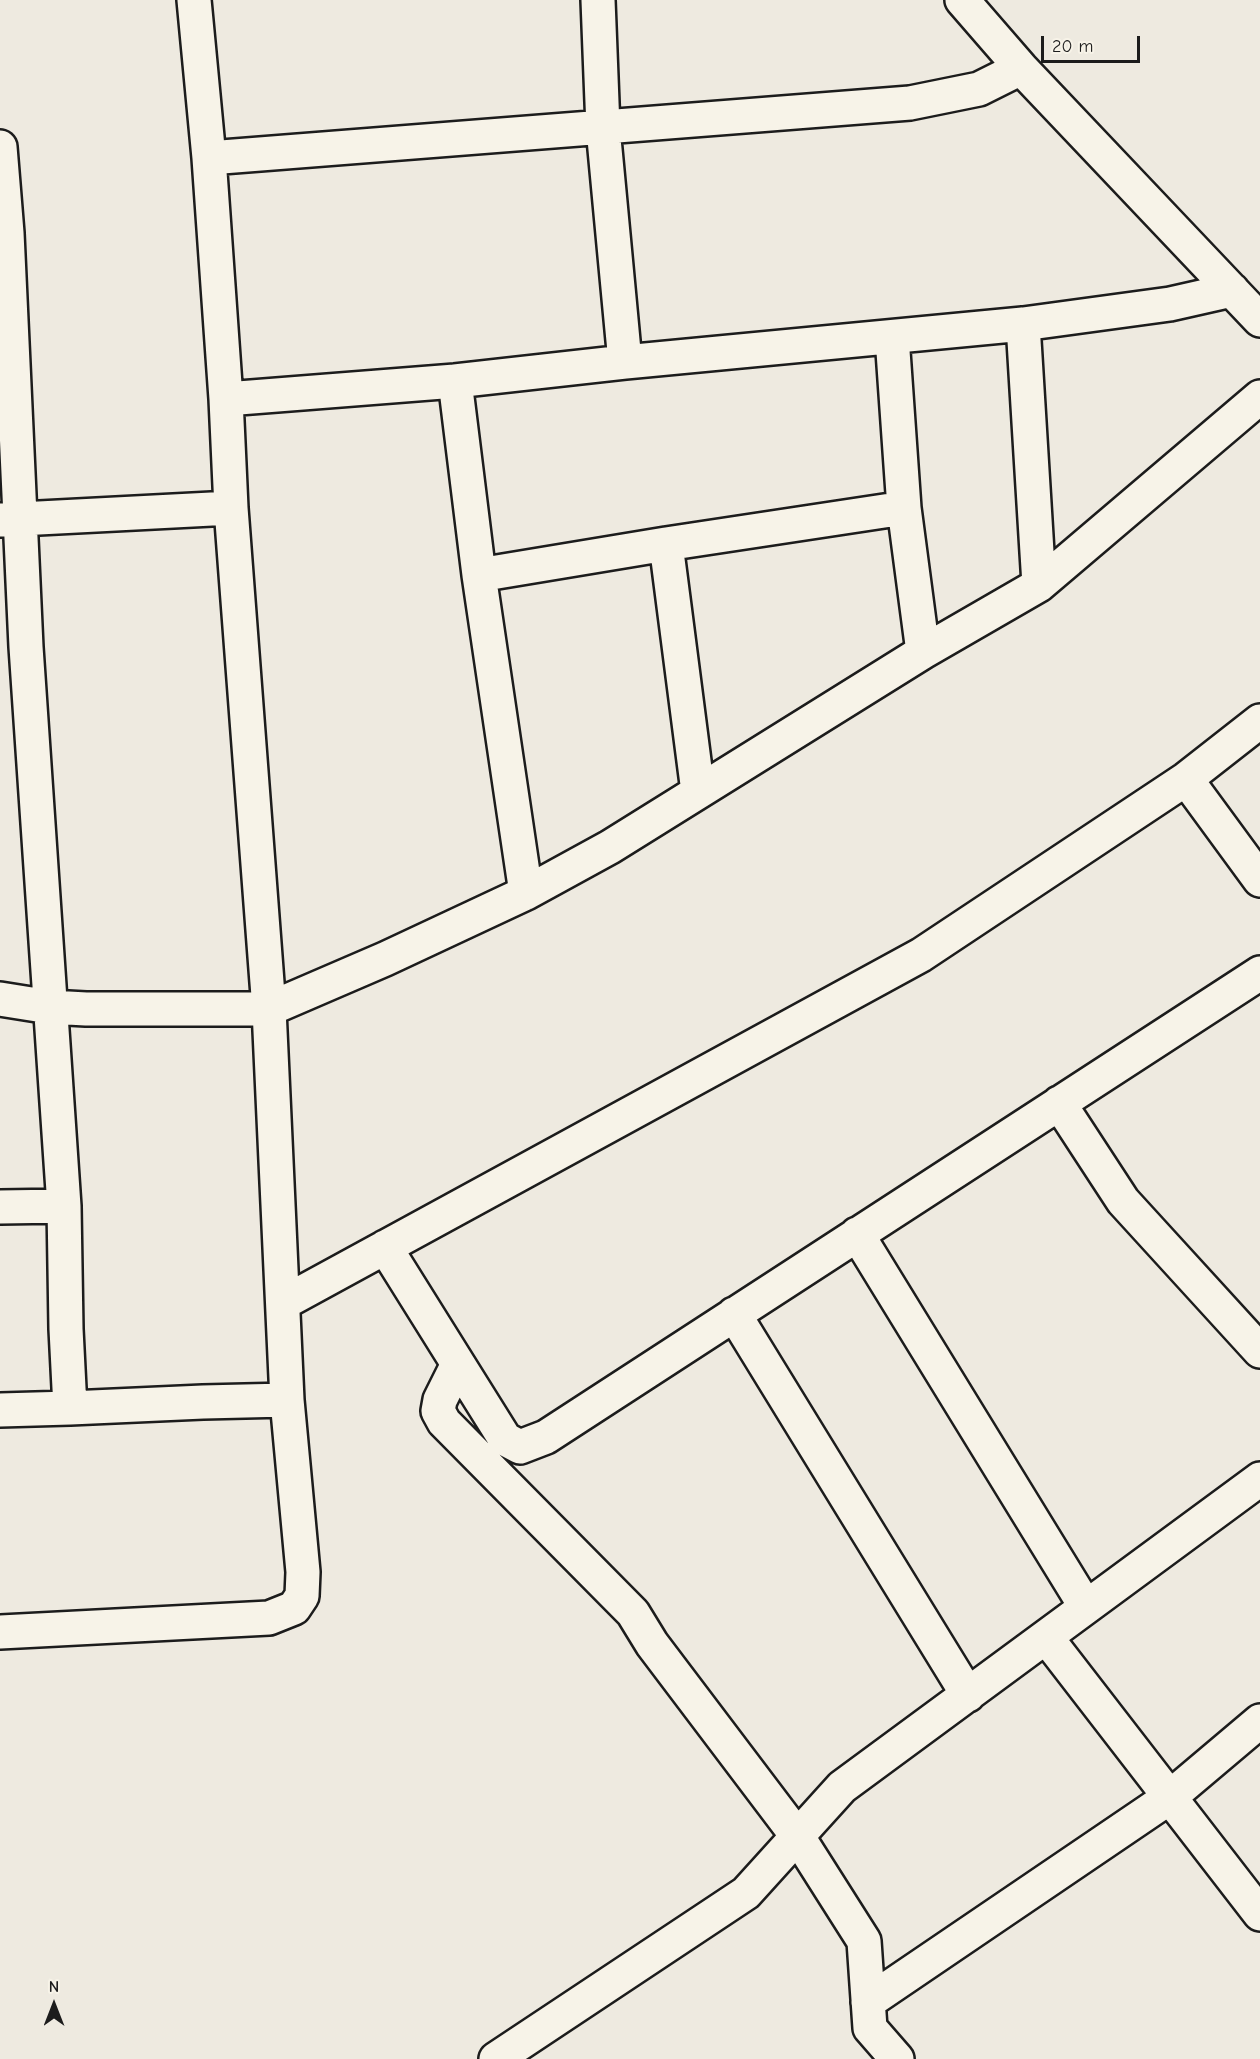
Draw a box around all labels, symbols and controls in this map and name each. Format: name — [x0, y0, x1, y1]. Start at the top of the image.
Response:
scale bar — [1044, 24, 1143, 62]
text: 20 m — [1052, 36, 1093, 57]
north arrow — [24, 1975, 84, 2035]
text: N — [49, 1978, 59, 1996]

